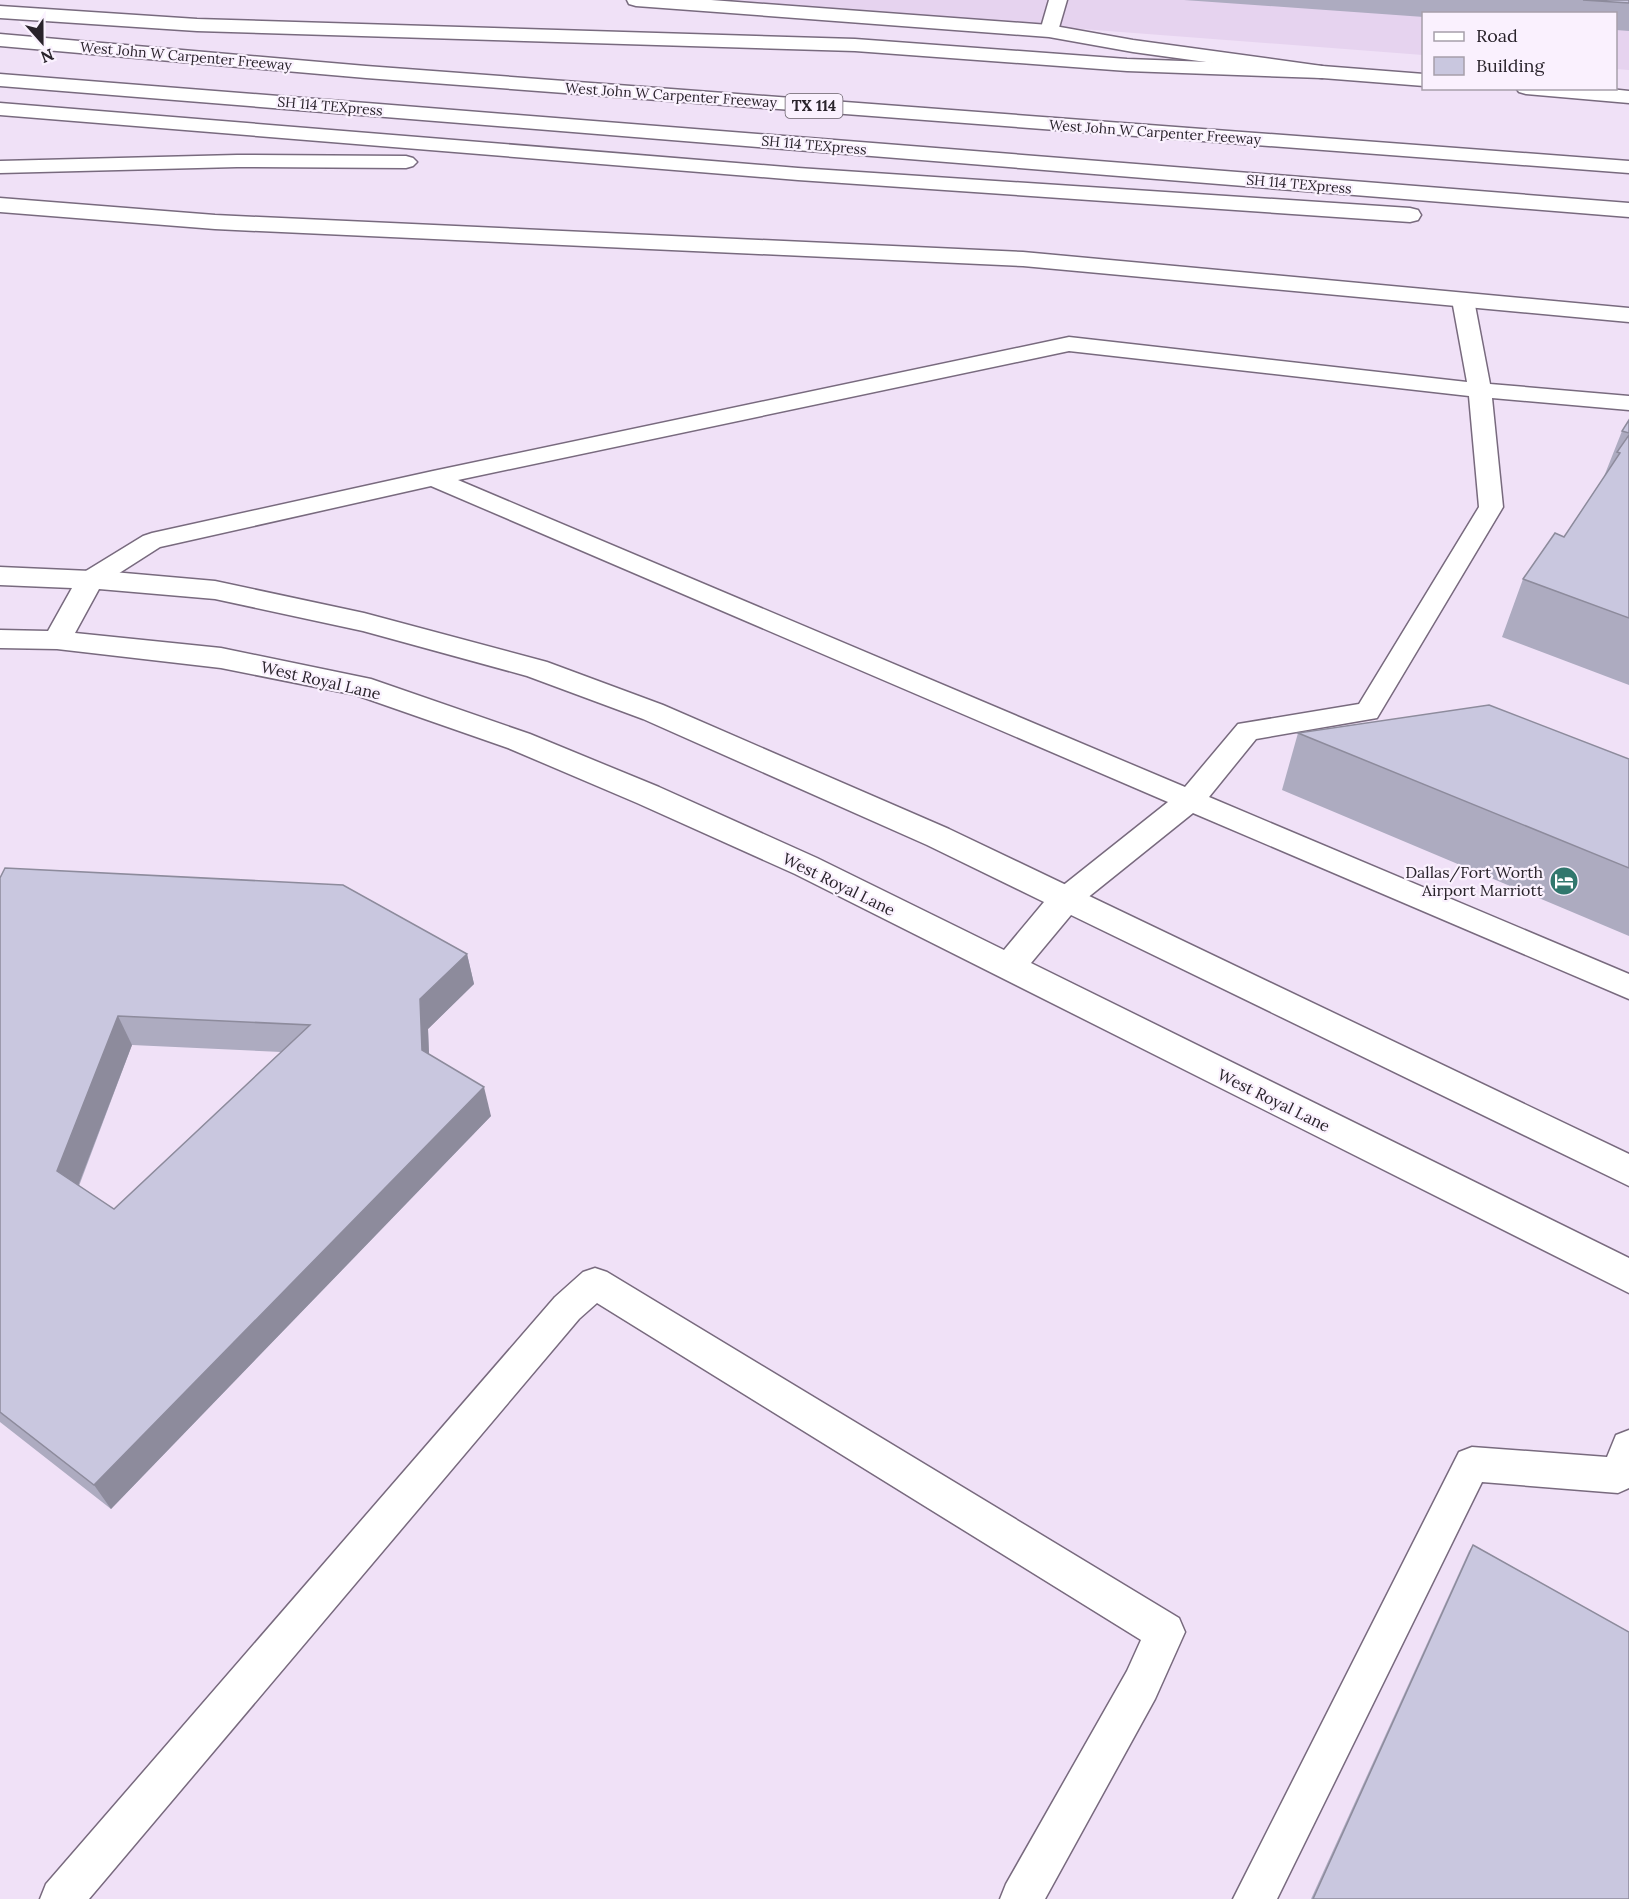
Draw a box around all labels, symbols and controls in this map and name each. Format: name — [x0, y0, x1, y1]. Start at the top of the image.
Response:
north arrow — [12, 12, 72, 72]
legend — [1422, 12, 1617, 90]
text: Road — [1476, 24, 1518, 47]
street label: West John W Carpenter Freeway — [79, 38, 293, 74]
text: N — [38, 44, 57, 68]
text: Building — [1476, 54, 1546, 77]
street label: West John W Carpenter Freeway — [564, 79, 778, 111]
street label: SH 114 TEXpress — [277, 92, 383, 120]
road number: TX 114 — [786, 94, 842, 118]
street label: West John W Carpenter Freeway — [1048, 116, 1262, 148]
street label: SH 114 TEXpress — [761, 131, 867, 159]
street label: SH 114 TEXpress — [1246, 170, 1352, 198]
street label: West Royal Lane — [259, 656, 383, 704]
street label: West Royal Lane — [780, 848, 899, 920]
place label: Dallas/Fort Worth Airport Marriott — [1405, 862, 1544, 900]
hotel icon: Dallas/Fort Worth Airport Marriott — [1548, 865, 1580, 897]
street label: West Royal Lane — [1215, 1064, 1334, 1136]

